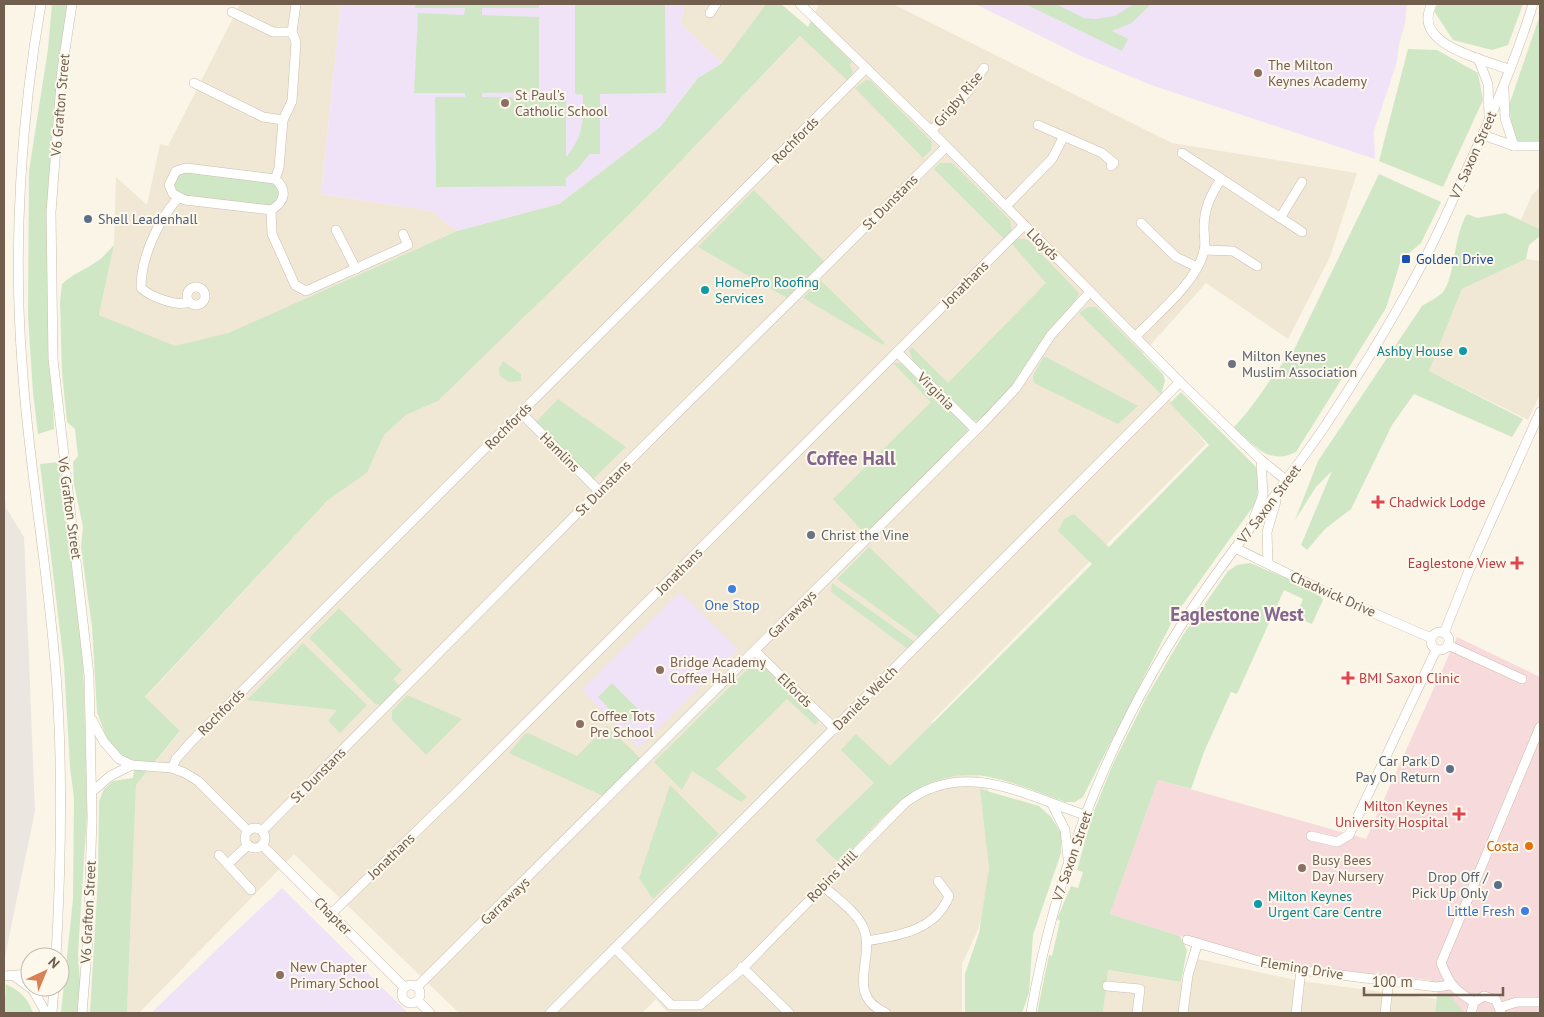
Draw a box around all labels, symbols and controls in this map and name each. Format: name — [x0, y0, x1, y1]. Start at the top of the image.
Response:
street label: V6 Grafton Street — [46, 53, 73, 158]
place label: The Milton Keynes Academy — [1268, 56, 1367, 90]
marker: The Milton Keynes Academy — [1252, 67, 1264, 79]
street label: Grigby Rise — [930, 68, 986, 130]
place label: St Paul's Catholic School — [515, 86, 608, 120]
marker: St Paul's Catholic School — [499, 97, 511, 109]
street label: V7 Saxon Street — [1445, 108, 1501, 203]
street label: Rochfords — [768, 113, 822, 167]
street label: St Dunstans — [858, 170, 922, 234]
place label: Shell Leadenhall — [98, 210, 198, 228]
marker: Shell Leadenhall — [82, 213, 94, 225]
street label: Lloyds — [1023, 224, 1063, 264]
place label: Golden Drive — [1416, 250, 1494, 268]
marker: Golden Drive — [1400, 253, 1412, 265]
street label: Jonathans — [937, 257, 992, 312]
place label: HomePro Roofing Services — [715, 273, 819, 307]
marker: HomePro Roofing Services — [699, 284, 711, 296]
place label: Ashby House — [1377, 342, 1453, 360]
marker: Ashby House — [1457, 345, 1469, 357]
place label: Milton Keynes Muslim Association — [1242, 347, 1357, 381]
marker: Milton Keynes Muslim Association — [1226, 358, 1238, 370]
street label: Virginia — [913, 368, 959, 414]
street label: Rochfords — [481, 399, 535, 453]
street label: Hamlins — [536, 428, 584, 476]
district label: Coffee Hall — [807, 446, 896, 470]
street label: V6 Grafton Street — [54, 455, 86, 561]
street label: St Dunstans — [571, 456, 635, 520]
street label: V7 Saxon Street — [1233, 461, 1305, 548]
place label: Chadwick Lodge — [1389, 493, 1486, 511]
marker: Chadwick Lodge — [1371, 495, 1385, 509]
place label: Christ the Vine — [821, 526, 909, 544]
marker: Christ the Vine — [805, 529, 817, 541]
street label: Jonathans — [651, 544, 706, 599]
place label: Eaglestone View — [1408, 554, 1507, 572]
marker: Eaglestone View — [1510, 556, 1524, 570]
street label: Chadwick Drive — [1287, 567, 1379, 621]
marker: One Stop — [726, 583, 738, 595]
street label: Garraways — [764, 586, 820, 642]
place label: One Stop — [704, 596, 760, 614]
district label: Eaglestone West — [1170, 602, 1304, 626]
place label: Bridge Academy Coffee Hall — [670, 653, 766, 687]
street label: Daniels Welch — [829, 662, 901, 734]
marker: Bridge Academy Coffee Hall — [654, 664, 666, 676]
street label: Elfords — [774, 669, 816, 711]
place label: BMI Saxon Clinic — [1359, 669, 1460, 687]
marker: BMI Saxon Clinic — [1341, 671, 1355, 685]
street label: Rochfords — [194, 685, 248, 739]
place label: Coffee Tots Pre School — [590, 707, 655, 741]
marker: Coffee Tots Pre School — [574, 718, 586, 730]
street label: St Dunstans — [286, 743, 350, 807]
place label: Car Park D Pay On Return — [1356, 752, 1440, 786]
marker: Car Park D Pay On Return — [1444, 763, 1456, 775]
place label: Milton Keynes University Hospital — [1335, 797, 1448, 831]
marker: Milton Keynes University Hospital — [1452, 807, 1466, 821]
street label: V7 Saxon Street — [1048, 808, 1096, 905]
street label: Jonathans — [363, 829, 419, 884]
place label: Costa — [1486, 837, 1519, 855]
marker: Costa — [1523, 840, 1535, 852]
street label: Robins Hill — [803, 846, 861, 906]
place label: Busy Bees Day Nursery — [1312, 851, 1384, 885]
street label: V6 Grafton Street — [76, 860, 100, 965]
marker: Busy Bees Day Nursery — [1296, 862, 1308, 874]
place label: Drop Off / Pick Up Only — [1412, 868, 1489, 902]
street label: Garraways — [477, 873, 533, 929]
marker: Drop Off / Pick Up Only — [1492, 879, 1504, 891]
place label: Milton Keynes Urgent Care Centre — [1268, 887, 1382, 921]
street label: Chapter — [310, 893, 356, 939]
marker: Milton Keynes Urgent Care Centre — [1252, 898, 1264, 910]
place label: Little Fresh — [1447, 902, 1515, 920]
marker: Little Fresh — [1519, 905, 1531, 917]
north arrow — [20, 947, 70, 997]
text: N — [44, 953, 64, 972]
street label: Fleming Drive — [1259, 953, 1345, 983]
place label: New Chapter Primary School — [290, 958, 379, 992]
scale bar — [1364, 964, 1503, 996]
marker: New Chapter Primary School — [274, 969, 286, 981]
text: 100 m — [1372, 972, 1413, 991]

